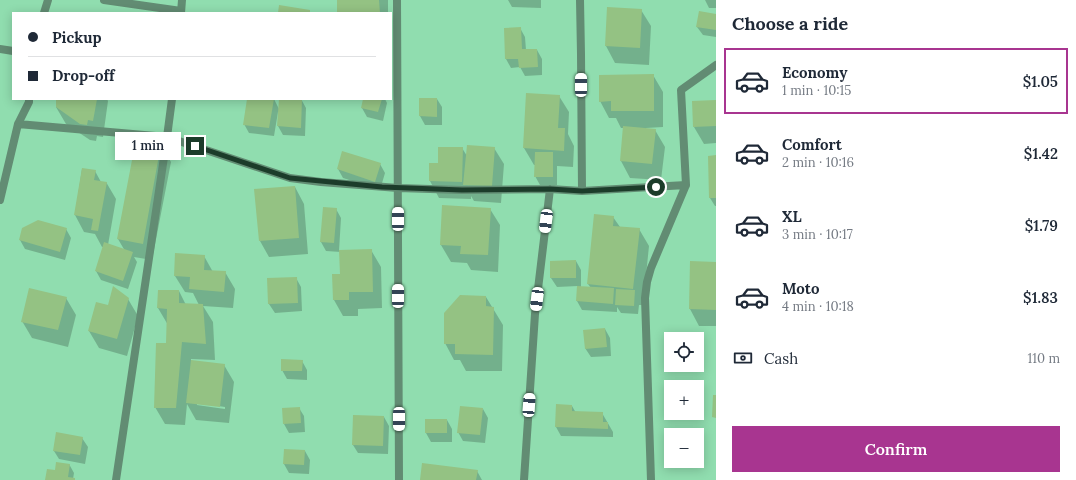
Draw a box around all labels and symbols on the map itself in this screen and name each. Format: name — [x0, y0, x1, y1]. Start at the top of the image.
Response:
car — [575, 73, 587, 97]
callout: 1 min — [115, 132, 181, 160]
route end — [186, 137, 204, 155]
route start — [647, 178, 665, 196]
car — [392, 207, 404, 231]
car — [539, 208, 553, 234]
car — [392, 284, 404, 308]
car — [530, 286, 544, 312]
car — [522, 393, 536, 417]
car — [393, 407, 405, 431]

